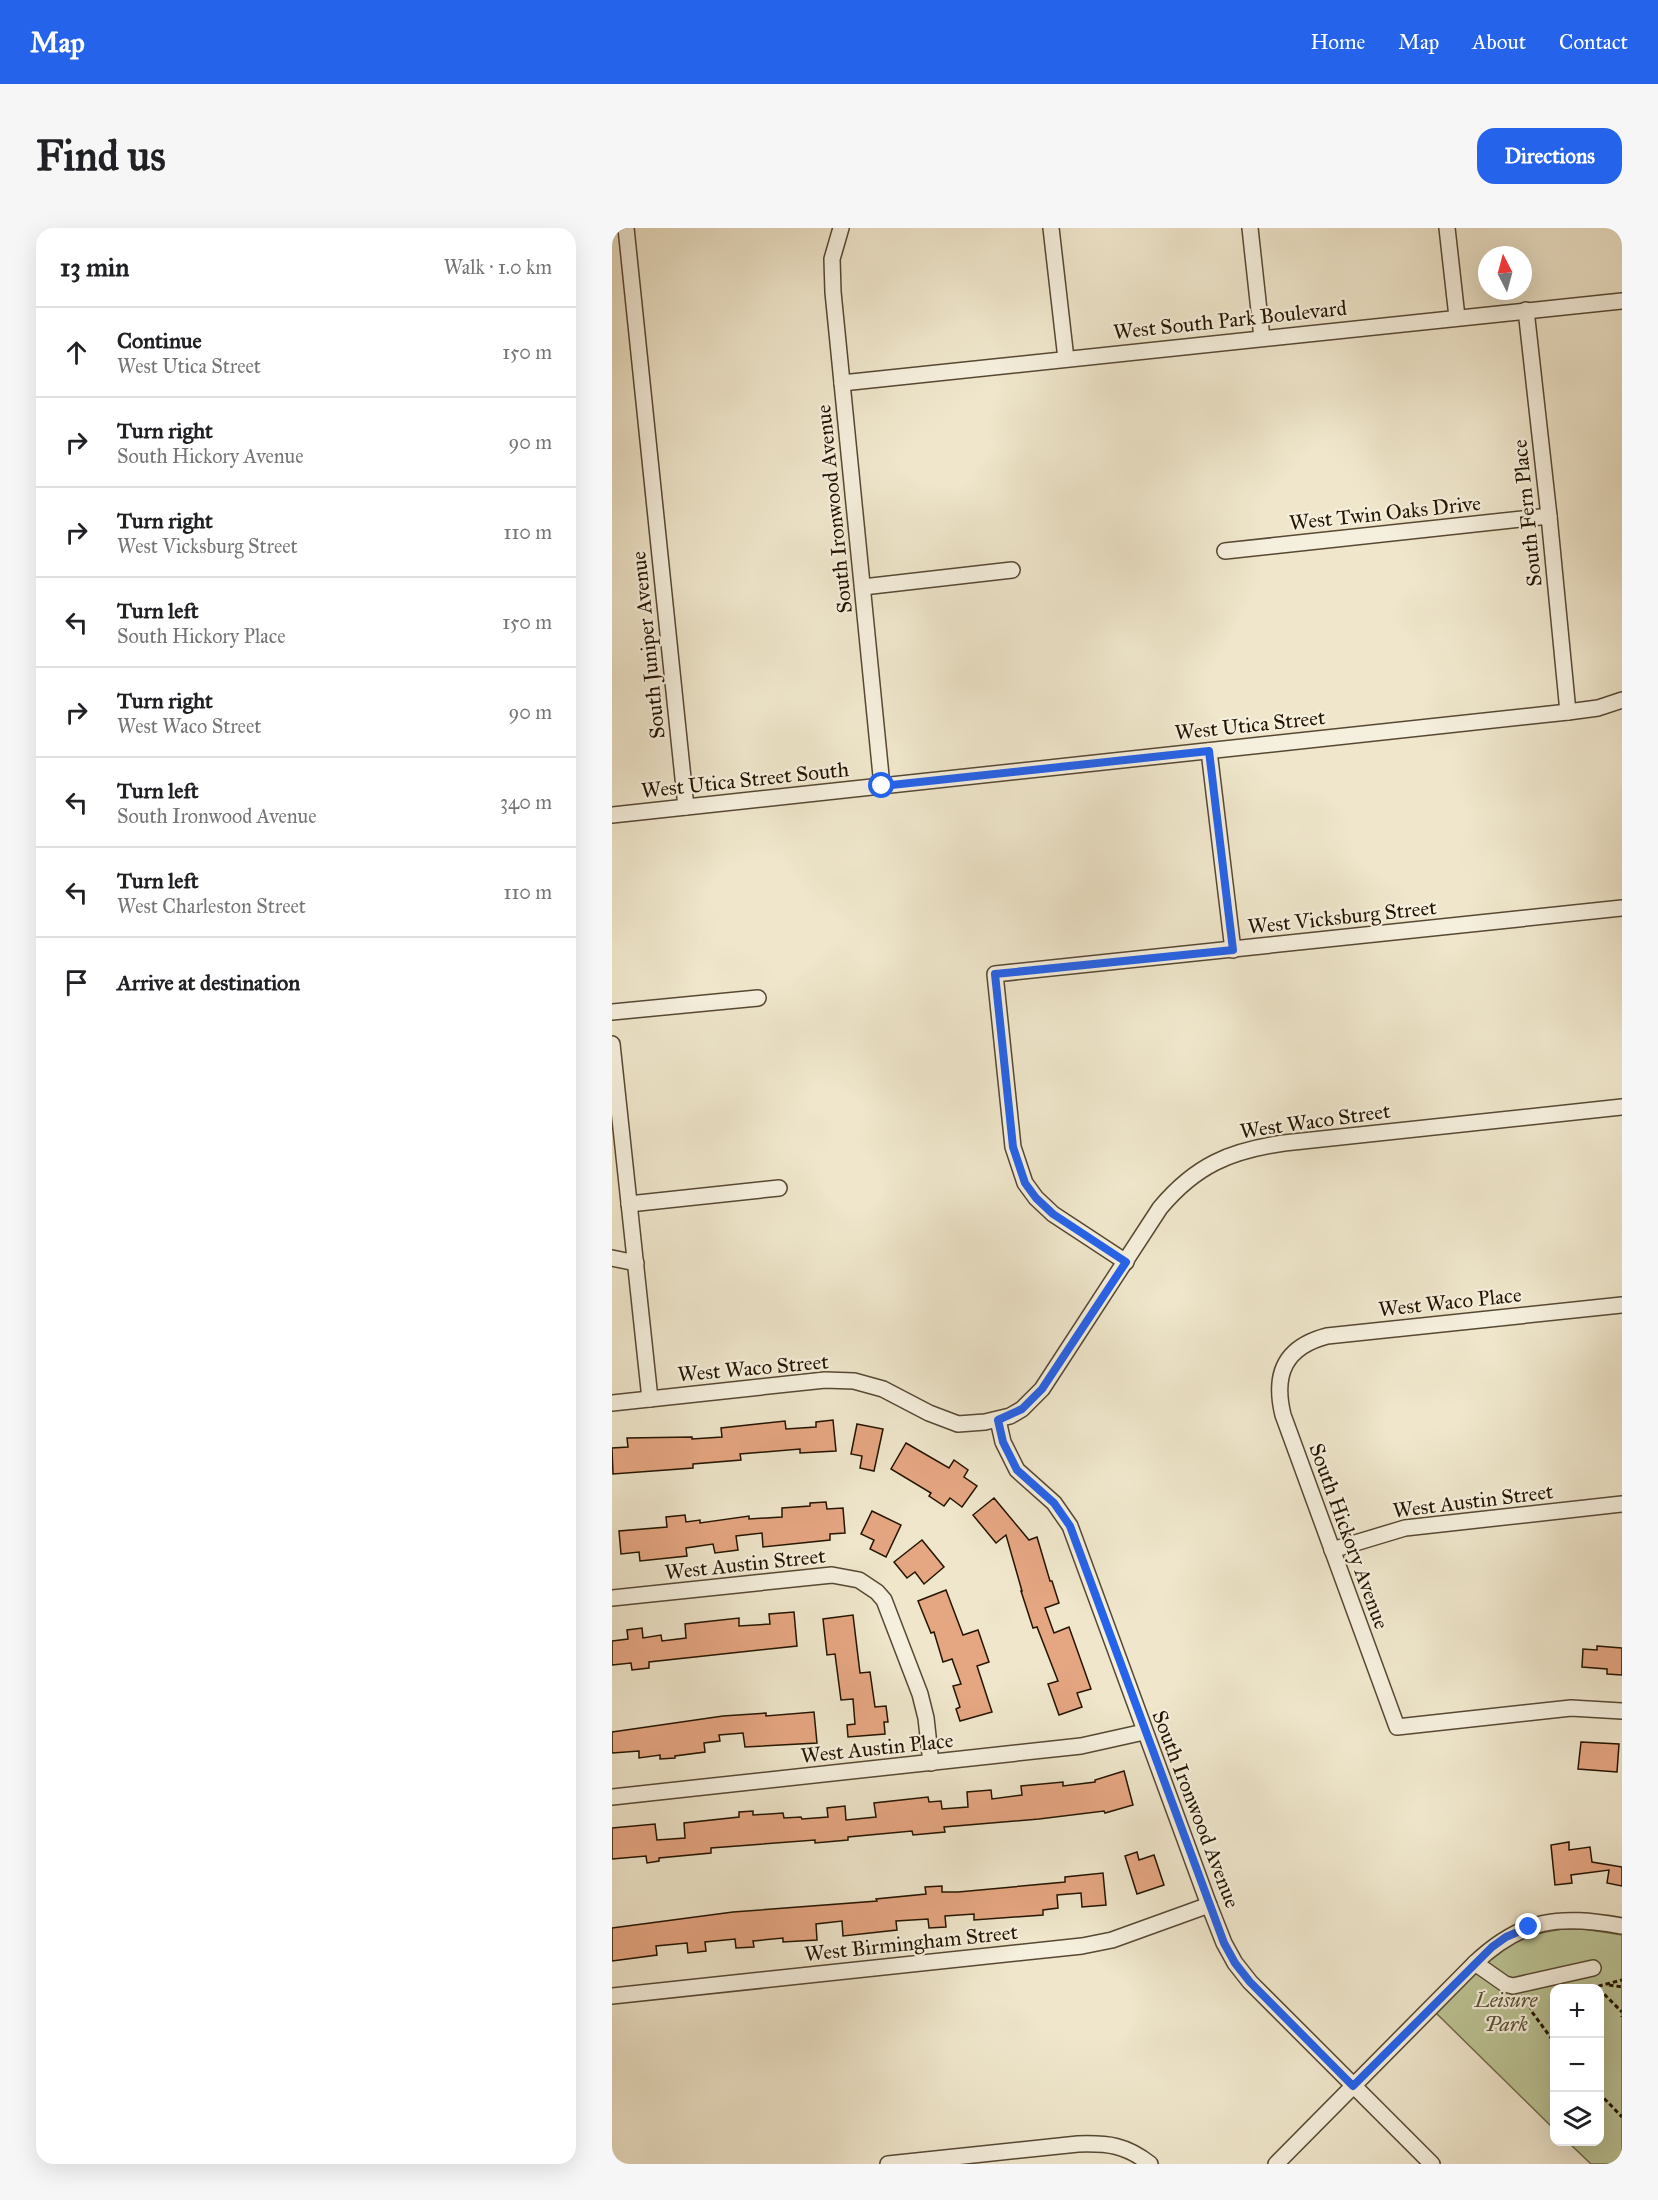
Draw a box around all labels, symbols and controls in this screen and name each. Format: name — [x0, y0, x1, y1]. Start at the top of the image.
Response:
text: Map — [30, 25, 85, 60]
text: Home — [1310, 29, 1365, 55]
text: Map — [1398, 29, 1439, 55]
text: About — [1472, 29, 1526, 55]
text: Contact — [1559, 29, 1628, 55]
button: Directions — [1477, 128, 1622, 184]
text: Find us — [36, 130, 166, 182]
north arrow — [1478, 246, 1532, 300]
text: 13 min — [60, 251, 129, 283]
text: Walk · 1.0 km — [444, 255, 552, 279]
street label: West South Park Boulevard — [1112, 295, 1349, 345]
text: Continue — [117, 327, 202, 354]
icon: ahead — [60, 336, 93, 369]
text: 150 m — [502, 340, 552, 364]
text: West Utica Street — [117, 354, 261, 378]
street label: South Ironwood Avenue — [810, 403, 858, 615]
text: Turn right — [117, 417, 213, 444]
icon: right — [60, 426, 93, 459]
text: 90 m — [509, 430, 552, 454]
street label: South Fern Place — [1506, 438, 1548, 588]
text: South Hickory Avenue — [117, 444, 304, 468]
street label: West Twin Oaks Drive — [1288, 490, 1482, 536]
text: Turn right — [117, 507, 213, 534]
icon: right — [60, 516, 93, 549]
text: 110 m — [504, 520, 552, 544]
text: West Vicksburg Street — [117, 534, 298, 558]
street label: South Juniper Avenue — [625, 550, 671, 740]
text: Turn left — [117, 597, 199, 624]
icon: left — [60, 606, 93, 639]
text: 150 m — [502, 610, 552, 634]
text: South Hickory Place — [117, 624, 286, 648]
text: Turn right — [117, 687, 213, 714]
icon: right — [60, 696, 93, 729]
text: 90 m — [509, 700, 552, 724]
street label: West Utica Street — [1174, 704, 1327, 746]
text: West Waco Street — [117, 714, 261, 738]
street label: West Utica Street South — [640, 756, 850, 804]
route start — [868, 772, 894, 798]
text: Turn left — [117, 777, 199, 804]
icon: left — [60, 786, 93, 819]
text: 340 m — [500, 790, 552, 814]
text: South Ironwood Avenue — [117, 804, 317, 828]
text: Turn left — [117, 867, 199, 894]
icon: left — [60, 876, 93, 909]
text: 110 m — [504, 880, 552, 904]
text: West Charleston Street — [117, 894, 306, 918]
street label: West Vicksburg Street — [1246, 894, 1438, 940]
icon: arrive — [60, 966, 93, 999]
text: Arrive at destination — [117, 969, 300, 996]
street label: West Waco Street — [1238, 1098, 1392, 1144]
street label: West Waco Place — [1377, 1282, 1523, 1322]
street label: West Waco Street — [676, 1348, 830, 1388]
street label: South Hickory Avenue — [1303, 1440, 1395, 1633]
street label: West Austin Street — [1391, 1478, 1555, 1524]
street label: West Austin Street — [663, 1543, 827, 1585]
street label: South Ironwood Avenue — [1146, 1707, 1246, 1912]
street label: West Austin Place — [799, 1727, 955, 1769]
route end — [1515, 1913, 1541, 1939]
street label: West Birmingham Street — [803, 1919, 1020, 1967]
map controls — [1550, 1984, 1604, 2146]
button: + — [1550, 1984, 1604, 2038]
park label: Leisure Park — [1474, 1987, 1539, 2037]
button: − — [1550, 2038, 1604, 2092]
button: layers — [1550, 2092, 1604, 2146]

